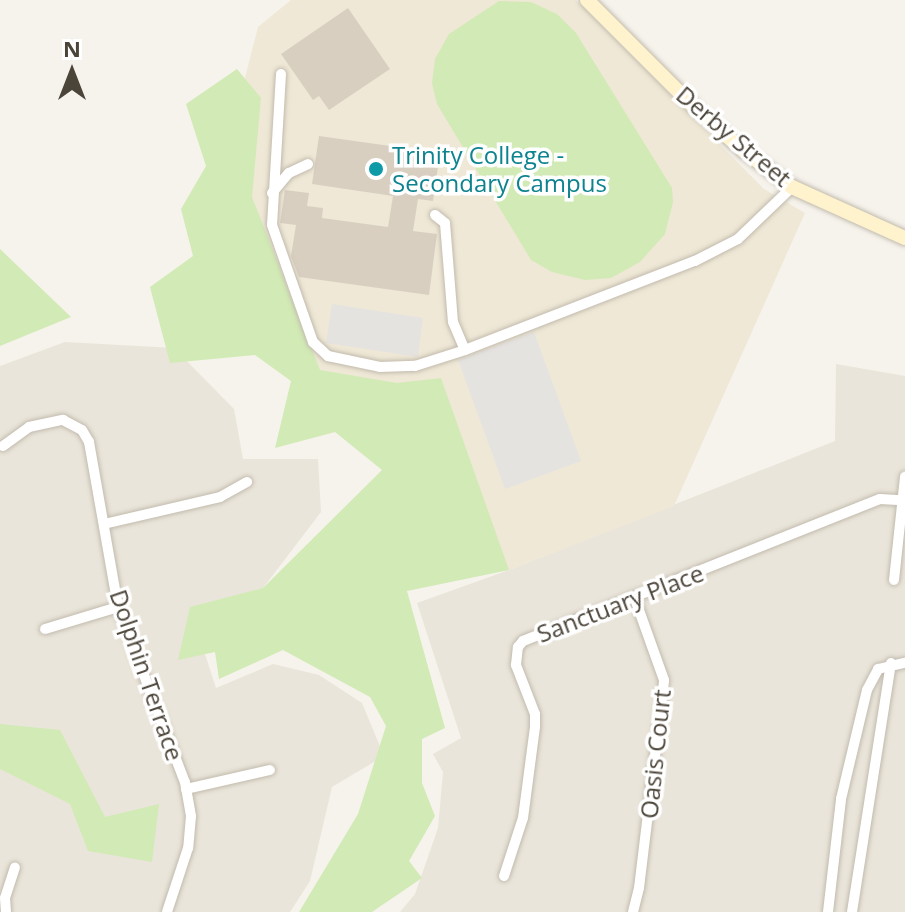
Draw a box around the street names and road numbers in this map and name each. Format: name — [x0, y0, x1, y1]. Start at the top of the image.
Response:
street label: Derby Street — [671, 80, 797, 192]
street label: Sanctuary Place — [533, 558, 707, 648]
street label: Dolphin Terrace — [104, 586, 190, 764]
street label: Oasis Court — [634, 688, 676, 820]

